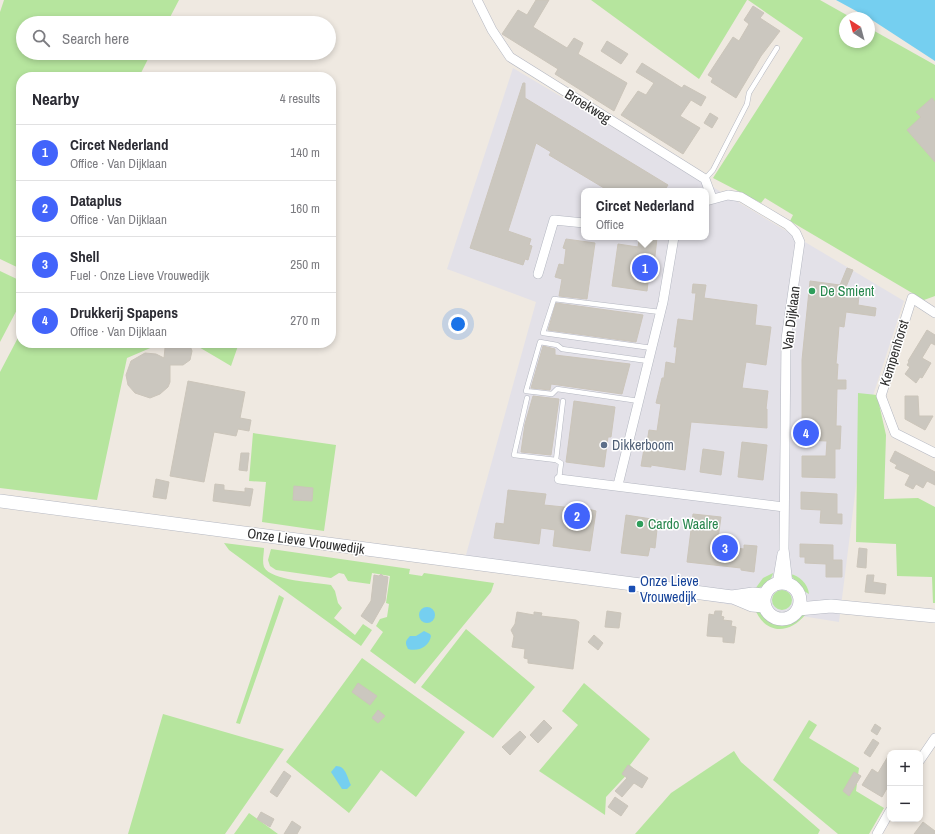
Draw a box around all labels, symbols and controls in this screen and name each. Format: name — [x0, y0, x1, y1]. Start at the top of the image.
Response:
north arrow — [839, 12, 875, 48]
search box — [16, 16, 336, 60]
icon: search — [30, 27, 52, 49]
text: Search here — [62, 28, 129, 49]
street label: Broekweg — [562, 85, 615, 127]
text: Nearby — [32, 87, 79, 110]
text: 4 results — [280, 90, 320, 107]
text: Circet Nederland — [70, 134, 168, 155]
text: 1 — [42, 144, 48, 161]
text: 140 m — [290, 144, 320, 161]
text: Office · Van Dijklaan — [70, 155, 167, 172]
popup — [581, 188, 709, 240]
text: Dataplus — [70, 190, 122, 211]
text: Circet Nederland — [596, 195, 694, 216]
text: 2 — [42, 200, 48, 217]
text: 160 m — [290, 200, 320, 217]
text: Office · Van Dijklaan — [70, 211, 167, 228]
text: Office — [596, 216, 624, 233]
text: Shell — [70, 246, 99, 267]
pin: 1 — [632, 253, 658, 283]
text: 3 — [42, 256, 48, 273]
text: 250 m — [290, 256, 320, 273]
text: Fuel · Onze Lieve Vrouwedijk — [70, 267, 209, 284]
place label: De Smient — [820, 282, 874, 300]
street label: Van Dijklaan — [778, 285, 804, 351]
marker: De Smient — [807, 286, 817, 296]
text: Drukkerij Spapens — [70, 302, 178, 323]
text: 4 — [42, 312, 48, 329]
text: 270 m — [290, 312, 320, 329]
your location — [448, 314, 468, 334]
street label: Kempenhorst — [875, 318, 913, 388]
text: Office · Van Dijklaan — [70, 323, 167, 340]
pin: 4 — [793, 418, 819, 448]
place label: Dikkerboom — [612, 436, 674, 454]
marker: Dikkerboom — [599, 440, 609, 450]
pin: 2 — [564, 501, 590, 531]
place label: Cardo Waalre — [648, 515, 718, 533]
marker: Cardo Waalre — [635, 519, 645, 529]
street label: Onze Lieve Vrouwedijk — [246, 524, 366, 558]
pin: 3 — [712, 533, 738, 563]
place label: Onze Lieve Vrouwedijk — [640, 572, 699, 606]
marker: Onze Lieve Vrouwedijk — [627, 584, 637, 594]
map controls — [887, 750, 923, 822]
button: + — [887, 750, 923, 786]
button: − — [887, 786, 923, 822]

